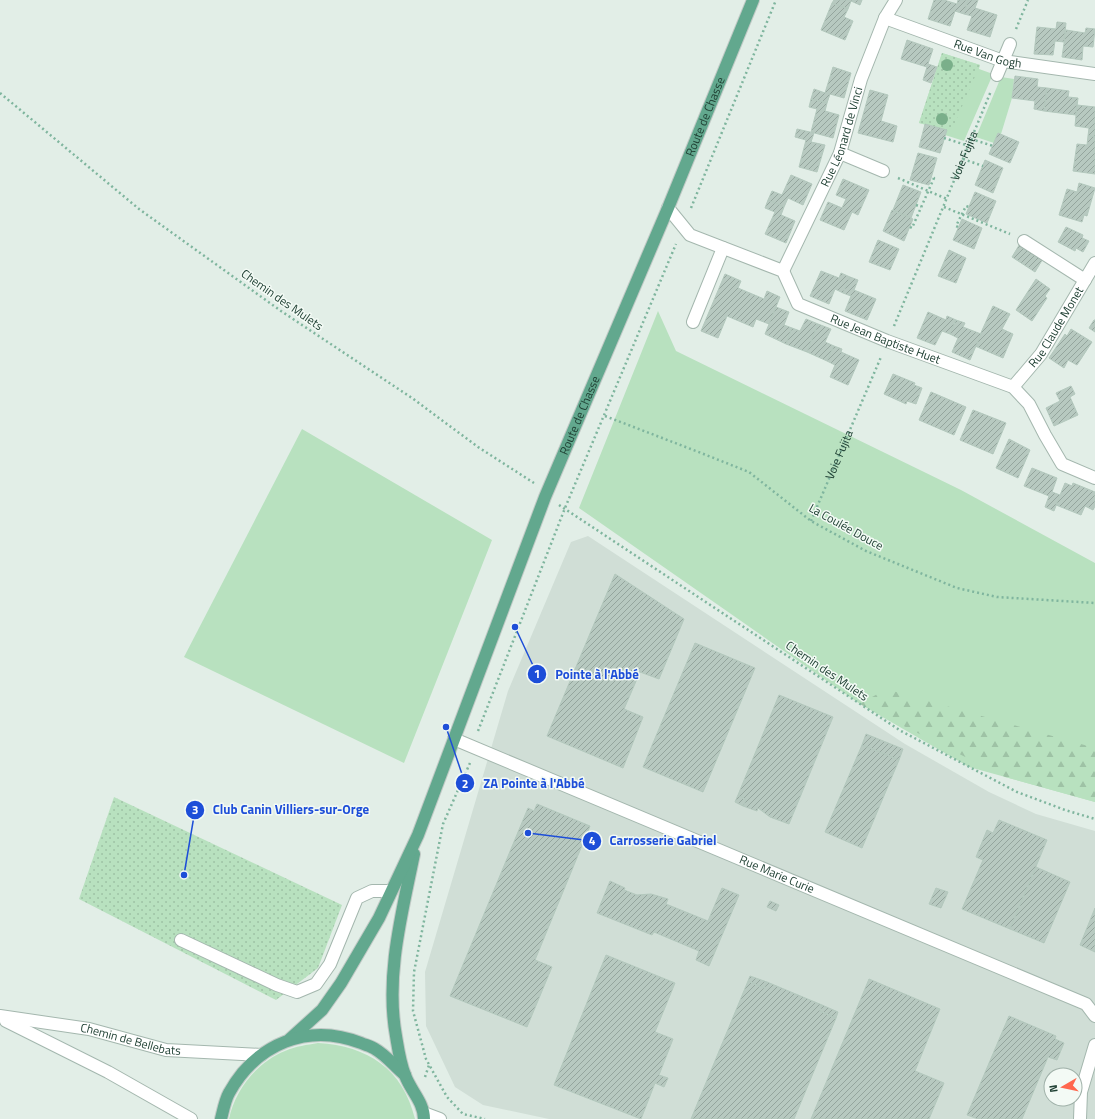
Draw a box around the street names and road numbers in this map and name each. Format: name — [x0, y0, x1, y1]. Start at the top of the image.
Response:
street label: Rue Van Gogh — [951, 34, 1023, 73]
street label: Route de Chasse — [680, 74, 730, 159]
street label: Rue Léonard de Vinci — [815, 84, 867, 190]
street label: Voie Fujita — [945, 128, 982, 184]
street label: Chemin des Mulets — [237, 264, 328, 335]
street label: Rue Claude Monet — [1023, 282, 1088, 372]
street label: Rue Jean Baptiste Huet — [828, 308, 944, 369]
street label: Route de Chasse — [554, 373, 605, 458]
street label: Voie Fujita — [820, 427, 858, 482]
street label: La Coulée Douce — [805, 498, 887, 555]
street label: Chemin des Mulets — [782, 636, 873, 706]
street label: Rue Marie Curie — [737, 850, 817, 898]
street label: Chemin de Bellebats — [79, 1018, 182, 1060]

